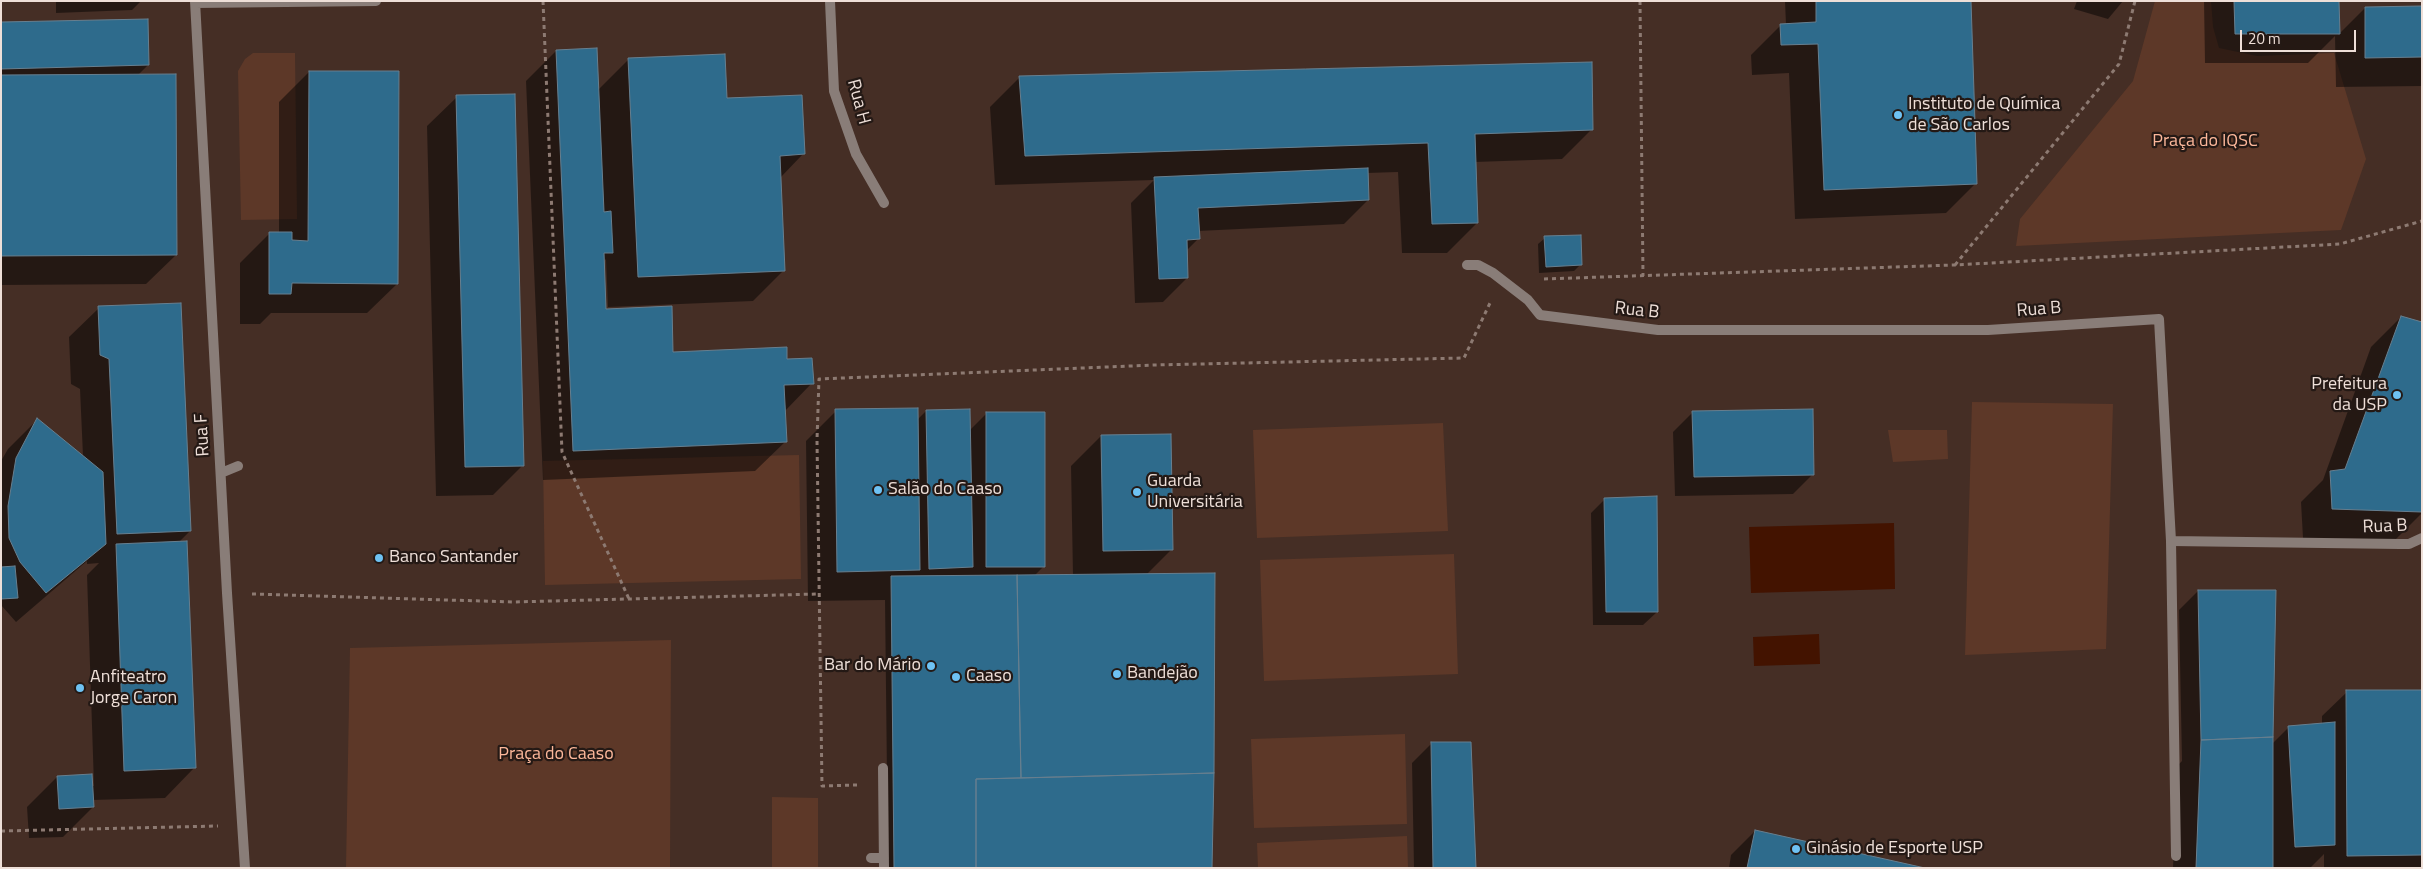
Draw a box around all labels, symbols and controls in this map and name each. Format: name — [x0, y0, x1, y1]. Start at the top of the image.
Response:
scale bar — [2243, 20, 2359, 52]
text: 20 m — [2248, 27, 2281, 50]
street label: Rua H — [842, 77, 874, 127]
place label: Instituto de Química de São Carlos — [1908, 94, 2060, 136]
marker: Instituto de Química de São Carlos — [1892, 109, 1904, 121]
park label: Praça do IQSC — [2152, 131, 2258, 153]
street label: Rua B — [1614, 298, 1660, 324]
street label: Rua B — [2016, 298, 2062, 322]
place label: Prefeitura da USP — [2311, 374, 2387, 416]
marker: Prefeitura da USP — [2391, 389, 2403, 401]
street label: Rua F — [191, 413, 215, 457]
place label: Guarda Universitária — [1147, 471, 1243, 514]
place label: Salão do Caaso — [888, 479, 1002, 501]
marker: Salão do Caaso — [872, 484, 884, 496]
marker: Guarda Universitária — [1131, 486, 1143, 498]
street label: Rua B — [2362, 515, 2408, 539]
place label: Banco Santander — [389, 547, 518, 569]
marker: Banco Santander — [373, 552, 385, 564]
place label: Bar do Mário — [824, 655, 921, 677]
marker: Bar do Mário — [925, 660, 937, 672]
place label: Bandejão — [1127, 663, 1198, 685]
place label: Caaso — [966, 666, 1012, 688]
place label: Anfiteatro Jorge Caron — [90, 667, 177, 710]
marker: Bandejão — [1111, 668, 1123, 680]
marker: Caaso — [950, 671, 962, 683]
marker: Anfiteatro Jorge Caron — [74, 682, 86, 694]
park label: Praça do Caaso — [498, 744, 614, 766]
place label: Ginásio de Esporte USP — [1806, 838, 1983, 860]
marker: Ginásio de Esporte USP — [1790, 843, 1802, 855]

